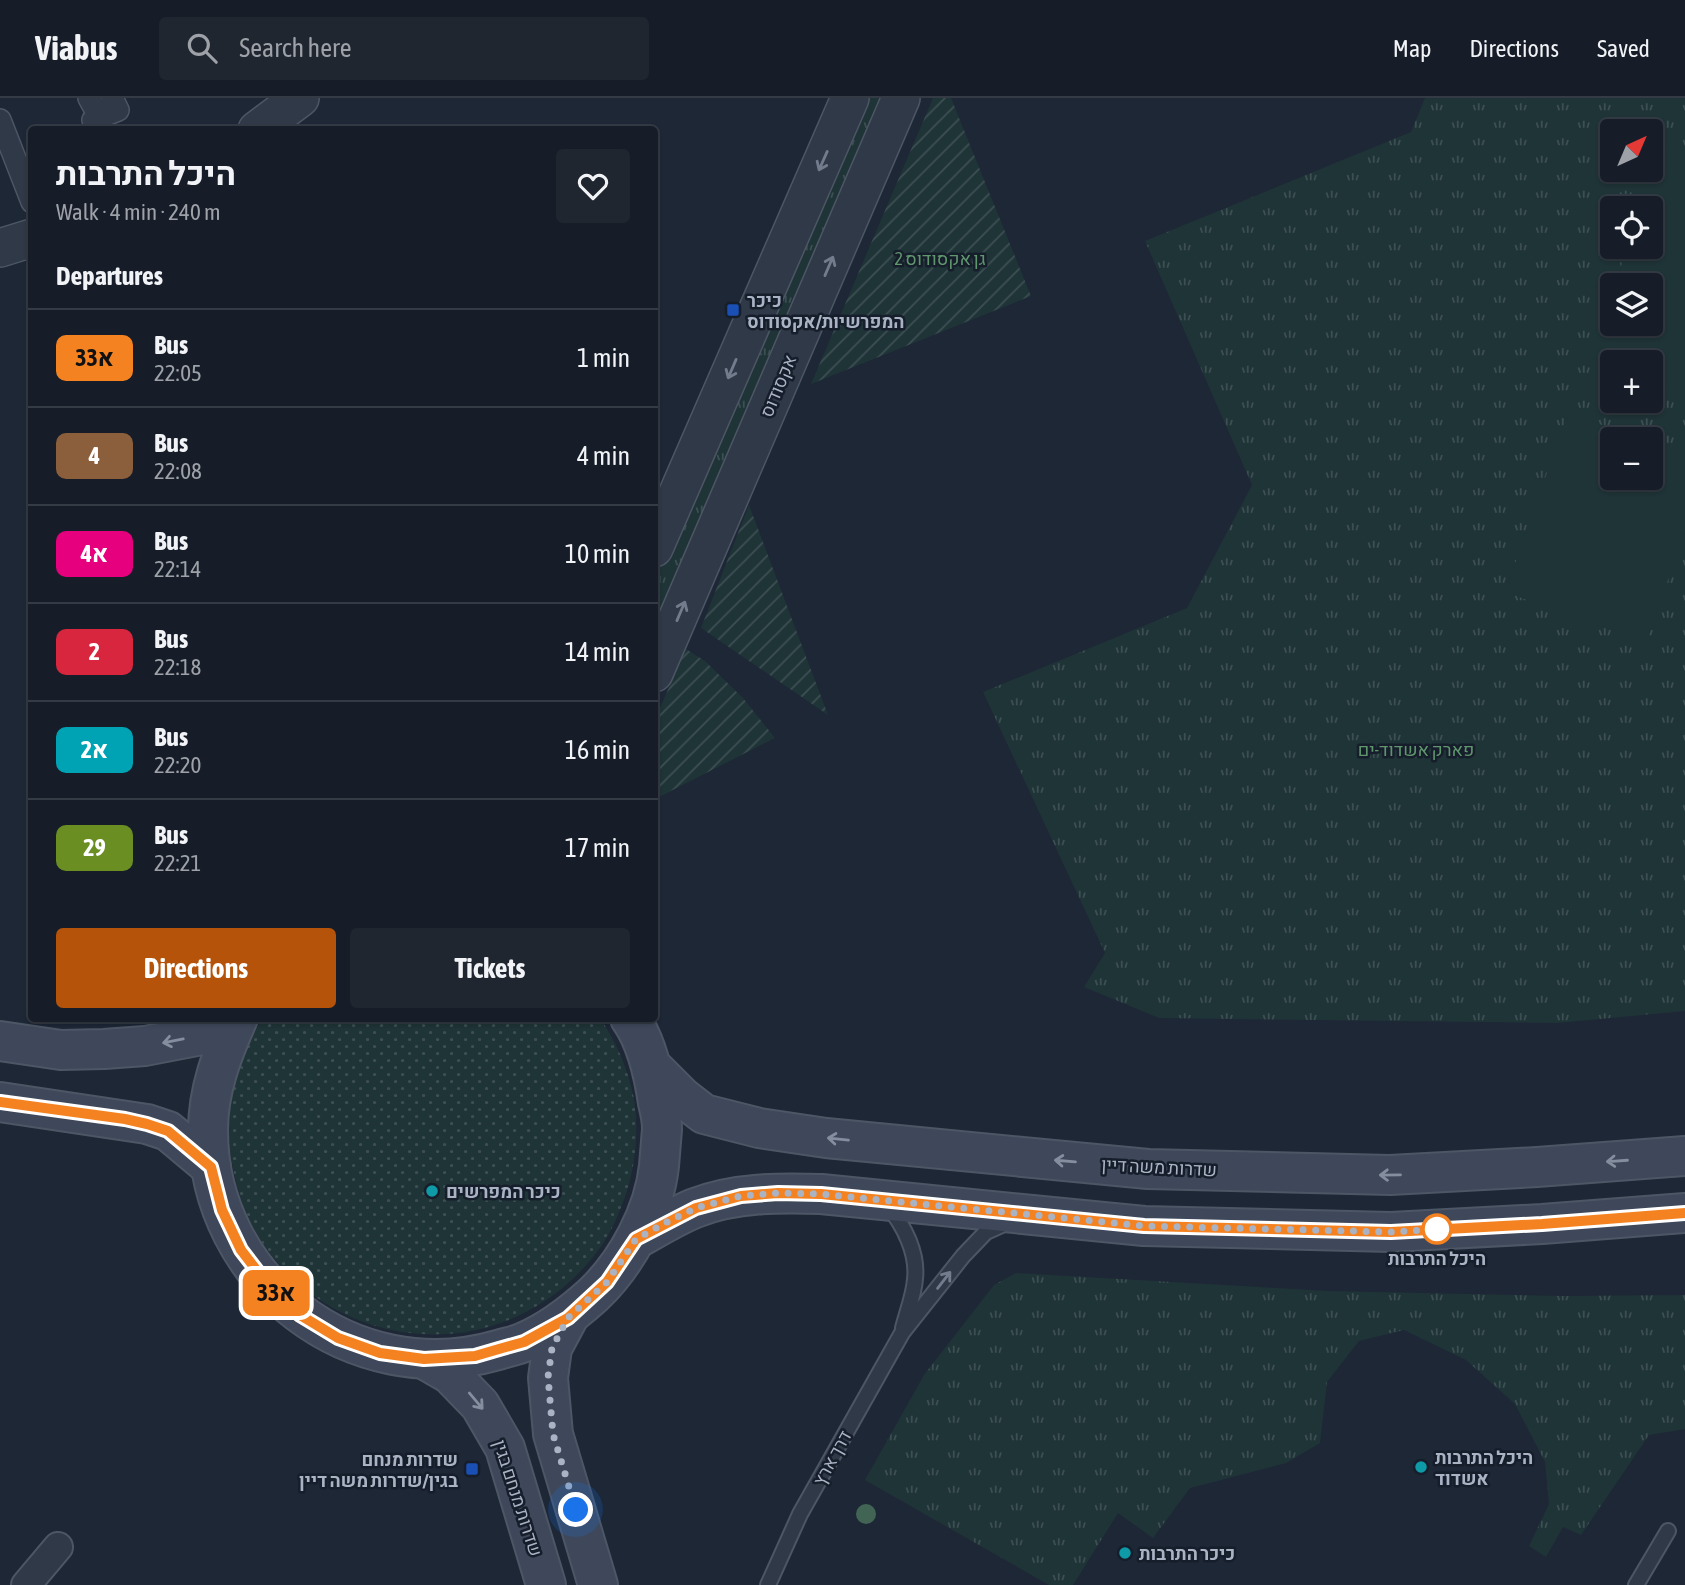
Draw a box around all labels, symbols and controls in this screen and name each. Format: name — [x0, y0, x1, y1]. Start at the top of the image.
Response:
search box — [159, 17, 649, 80]
text: Viabus — [35, 29, 117, 67]
icon: search — [183, 29, 221, 67]
text: Search here — [239, 33, 352, 63]
text: Map — [1393, 35, 1431, 62]
text: Directions — [1469, 35, 1559, 62]
text: Saved — [1597, 35, 1650, 62]
north arrow — [1600, 119, 1662, 182]
map controls — [1600, 119, 1663, 490]
button: heart — [556, 149, 630, 223]
one-way arrow — [816, 149, 829, 171]
text: היכל התרבות — [56, 154, 236, 192]
button: locate — [1600, 196, 1663, 259]
text: Walk · 4 min · 240 m — [56, 199, 220, 225]
park label: גן אקסודוס 2 — [894, 248, 986, 269]
one-way arrow — [823, 256, 836, 278]
text: Departures — [56, 261, 163, 291]
button: layers — [1600, 273, 1663, 336]
place label: כיכר המפרשיות/אקסודוס — [747, 290, 905, 332]
marker: כיכר המפרשיות/אקסודוס — [725, 302, 741, 318]
text: Bus — [154, 330, 188, 360]
text: 1 min — [577, 343, 630, 373]
text: 33א — [75, 344, 114, 371]
button: + — [1600, 350, 1663, 413]
street label: אקסודוס — [756, 352, 800, 420]
one-way arrow — [725, 358, 738, 379]
text: 22:05 — [154, 360, 202, 386]
button: − — [1600, 427, 1663, 490]
text: Bus — [154, 428, 188, 458]
text: 4 min — [577, 441, 630, 471]
text: 4 — [89, 442, 100, 469]
text: 22:08 — [154, 458, 202, 484]
text: Bus — [154, 526, 188, 556]
text: 10 min — [565, 539, 630, 569]
text: 4א — [81, 540, 108, 567]
text: 22:14 — [154, 556, 201, 582]
one-way arrow — [676, 600, 689, 622]
text: Bus — [154, 624, 188, 654]
text: 14 min — [565, 637, 630, 667]
text: 2 — [89, 638, 100, 665]
text: 22:18 — [154, 654, 201, 680]
text: Bus — [154, 722, 188, 752]
text: 16 min — [565, 735, 630, 765]
text: 2א — [81, 736, 108, 763]
park label: פארק אשדוד-ים — [1358, 739, 1474, 760]
text: 22:20 — [154, 752, 201, 778]
text: Bus — [154, 820, 188, 850]
text: 17 min — [565, 833, 630, 863]
text: 29 — [83, 834, 106, 861]
text: 22:21 — [154, 850, 201, 876]
button: Directions — [56, 928, 336, 1008]
button: Tickets — [350, 928, 630, 1008]
one-way arrow — [162, 1035, 185, 1049]
one-way arrow — [828, 1132, 850, 1145]
street label: שדרות משה דיין — [1101, 1153, 1217, 1181]
one-way arrow — [1054, 1154, 1077, 1167]
one-way arrow — [1606, 1155, 1629, 1168]
one-way arrow — [1379, 1168, 1402, 1182]
place label: כיכר המפרשים — [446, 1181, 561, 1202]
marker: כיכר המפרשים — [424, 1183, 440, 1199]
marker: היכל התרבות — [1422, 1214, 1452, 1244]
place label: היכל התרבות — [1388, 1248, 1486, 1269]
line badge: 33א — [236, 1270, 316, 1316]
one-way arrow — [936, 1271, 952, 1289]
text: 33א — [257, 1279, 295, 1306]
one-way arrow — [468, 1392, 484, 1410]
street label: דרך ארץ — [808, 1427, 856, 1489]
street label: שדרות מנחם בגין — [489, 1437, 547, 1559]
place label: היכל התרבות אשדוד — [1435, 1447, 1533, 1489]
place label: שדרות מנחם בגין/שדרות משה דיין — [299, 1449, 458, 1491]
marker: היכל התרבות אשדוד — [1413, 1459, 1429, 1475]
marker: שדרות מנחם בגין/שדרות משה דיין — [464, 1461, 480, 1477]
your location — [558, 1492, 593, 1527]
place label: כיכר התרבות — [1139, 1543, 1235, 1564]
marker: כיכר התרבות — [1117, 1545, 1133, 1561]

